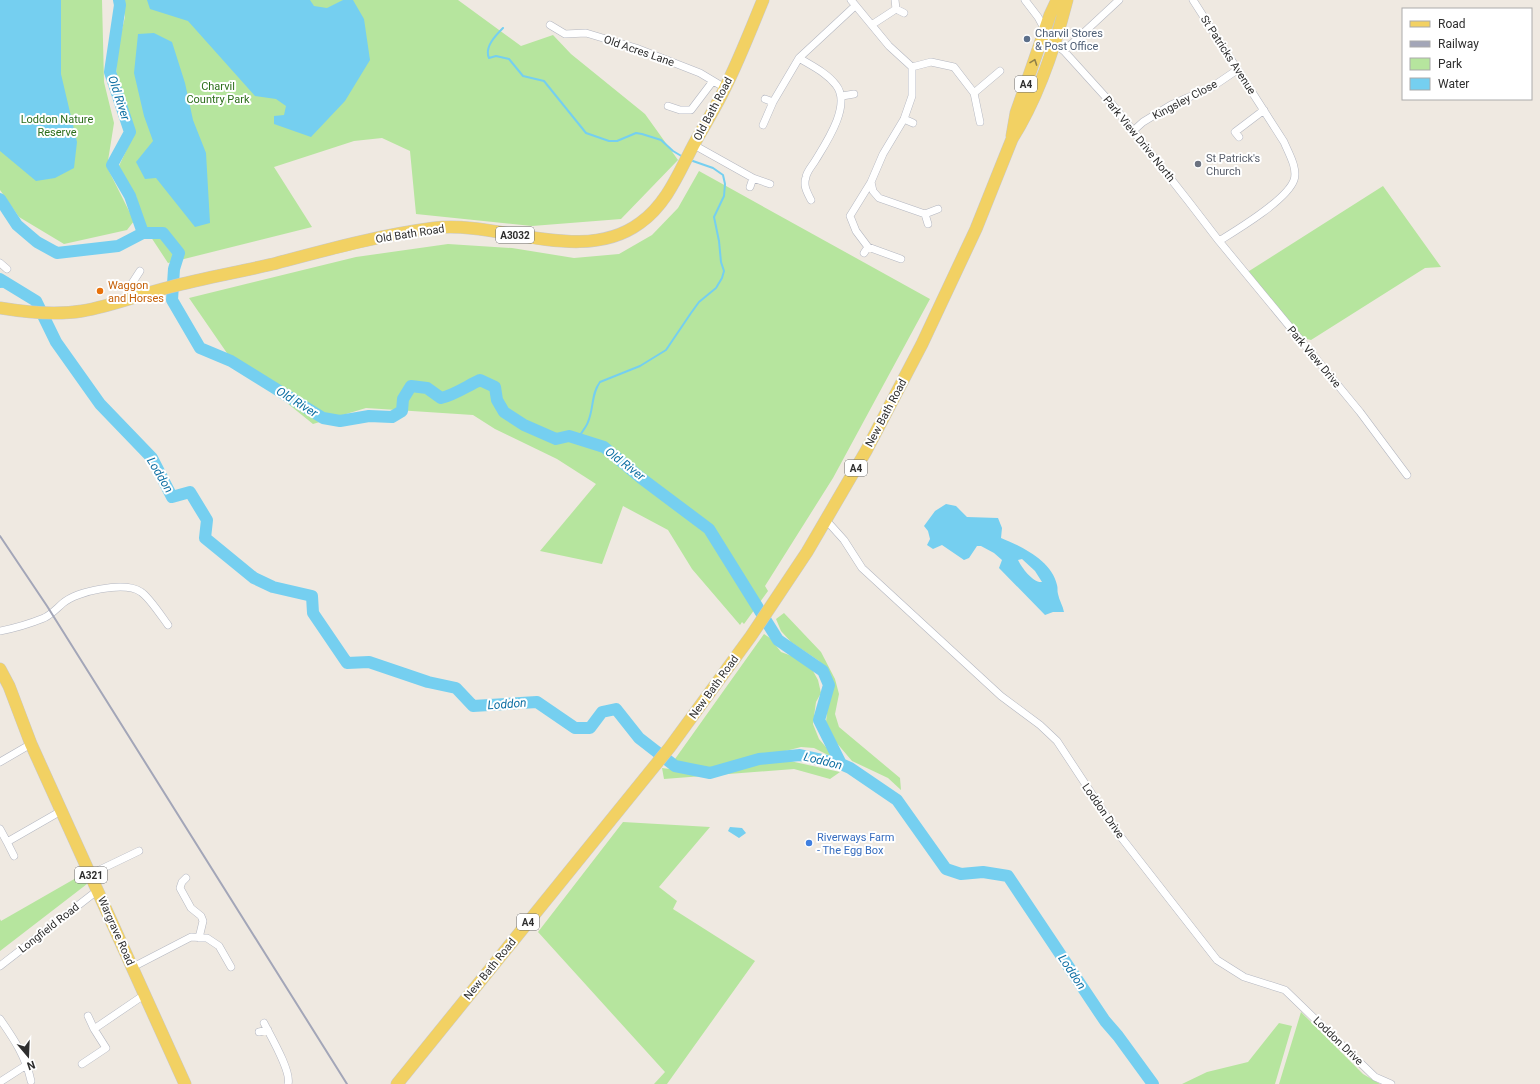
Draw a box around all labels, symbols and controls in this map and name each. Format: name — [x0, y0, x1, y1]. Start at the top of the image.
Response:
legend — [1402, 8, 1532, 100]
street label: St Patricks Avenue — [1198, 13, 1258, 97]
text: Road — [1438, 17, 1466, 31]
place label: Charvil Stores & Post Office — [1035, 27, 1103, 53]
street label: Old Acres Lane — [602, 33, 676, 69]
marker: Charvil Stores & Post Office — [1022, 34, 1032, 44]
text: Railway — [1438, 37, 1479, 51]
text: Park — [1438, 57, 1463, 71]
one-way arrow — [1029, 58, 1038, 65]
water label: Old River — [105, 74, 133, 123]
street label: Old Bath Road — [691, 75, 735, 143]
road number: A4 — [1015, 76, 1037, 92]
street label: Kingsley Close — [1150, 77, 1220, 123]
text: Water — [1438, 77, 1469, 91]
park label: Charvil Country Park — [186, 80, 250, 106]
street label: Park View Drive North — [1100, 93, 1178, 185]
park label: Loddon Nature Reserve — [21, 113, 93, 139]
place label: St Patrick's Church — [1206, 152, 1261, 178]
marker: St Patrick's Church — [1193, 159, 1203, 169]
street label: Old Bath Road — [375, 222, 445, 246]
road number: A3032 — [496, 227, 534, 243]
place label: Waggon and Horses — [108, 279, 164, 305]
marker: Waggon and Horses — [95, 286, 105, 296]
street label: Park View Drive — [1285, 324, 1344, 390]
street label: New Bath Road — [863, 377, 909, 449]
water label: Old River — [274, 384, 321, 421]
water label: Old River — [602, 445, 648, 484]
water label: Loddon — [144, 455, 176, 495]
road number: A4 — [845, 460, 867, 476]
street label: New Bath Road — [687, 653, 741, 721]
water label: Loddon — [487, 696, 527, 712]
water label: Loddon — [802, 749, 844, 773]
street label: Loddon Drive — [1079, 781, 1127, 841]
place label: Riverways Farm - The Egg Box — [817, 831, 894, 857]
marker: Riverways Farm - The Egg Box — [804, 838, 814, 848]
road number: A321 — [75, 867, 107, 883]
street label: Wargrave Road — [95, 895, 137, 967]
street label: Longfield Road — [16, 900, 82, 956]
road number: A4 — [517, 914, 539, 930]
street label: New Bath Road — [461, 936, 519, 1002]
water label: Loddon — [1055, 952, 1089, 992]
street label: Loddon Drive — [1310, 1014, 1366, 1068]
north arrow — [8, 1036, 48, 1076]
text: N — [25, 1058, 37, 1072]

